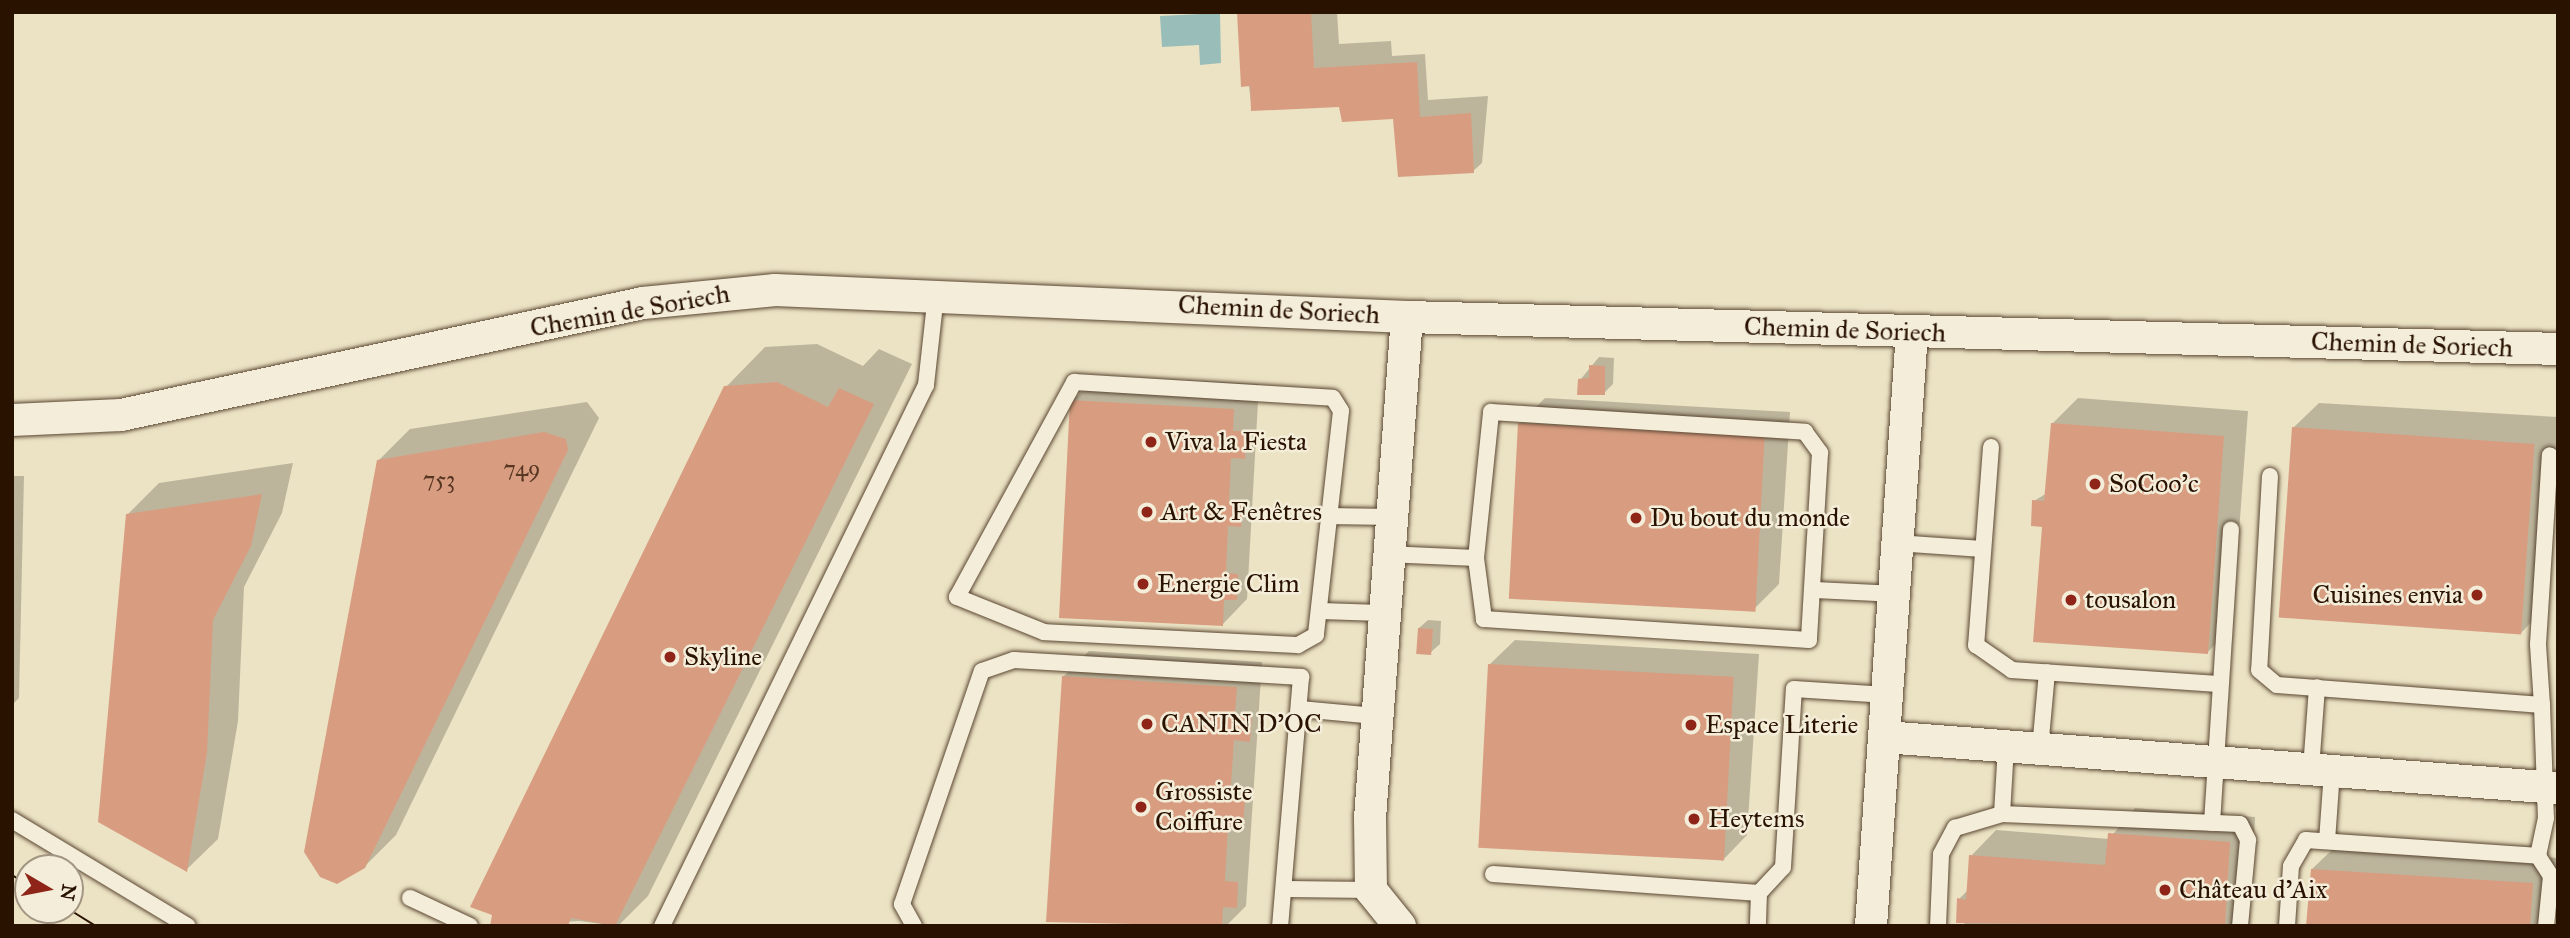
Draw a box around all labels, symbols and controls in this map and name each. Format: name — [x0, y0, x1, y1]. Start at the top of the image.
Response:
street label: Chemin de Soriech — [528, 278, 732, 344]
street label: Chemin de Soriech — [1177, 289, 1381, 331]
street label: Chemin de Soriech — [1743, 311, 1947, 349]
street label: Chemin de Soriech — [2310, 326, 2514, 364]
place label: Viva la Fiesta — [1165, 426, 1307, 458]
marker: Viva la Fiesta — [1143, 434, 1159, 450]
house number: 749 — [504, 454, 540, 482]
house number: 753 — [423, 465, 455, 493]
place label: SoCoo'c — [2109, 468, 2199, 500]
marker: SoCoo'c — [2087, 476, 2103, 492]
place label: Art & Fenêtres — [1161, 496, 1322, 528]
place label: Du bout du monde — [1650, 502, 1850, 534]
marker: Art & Fenêtres — [1139, 504, 1155, 520]
marker: Du bout du monde — [1628, 510, 1644, 526]
place label: Energie Clim — [1157, 568, 1300, 600]
marker: Energie Clim — [1135, 576, 1151, 592]
place label: Cuisines envia — [2312, 579, 2463, 611]
place label: tousalon — [2085, 584, 2176, 616]
marker: Cuisines envia — [2469, 587, 2485, 603]
marker: tousalon — [2063, 592, 2079, 608]
place label: Skyline — [684, 641, 762, 673]
marker: Skyline — [662, 649, 678, 665]
place label: CANIN D'OC — [1161, 708, 1322, 740]
place label: Espace Literie — [1705, 709, 1858, 741]
marker: CANIN D'OC — [1139, 716, 1155, 732]
marker: Espace Literie — [1683, 717, 1699, 733]
place label: Grossiste Coiffure — [1155, 776, 1253, 838]
marker: Grossiste Coiffure — [1133, 799, 1149, 815]
place label: Heytems — [1708, 803, 1804, 835]
marker: Heytems — [1686, 811, 1702, 827]
north arrow — [14, 854, 84, 924]
place label: Château d'Aix — [2179, 874, 2327, 906]
text: N — [55, 882, 81, 902]
marker: Château d'Aix — [2157, 882, 2173, 898]

